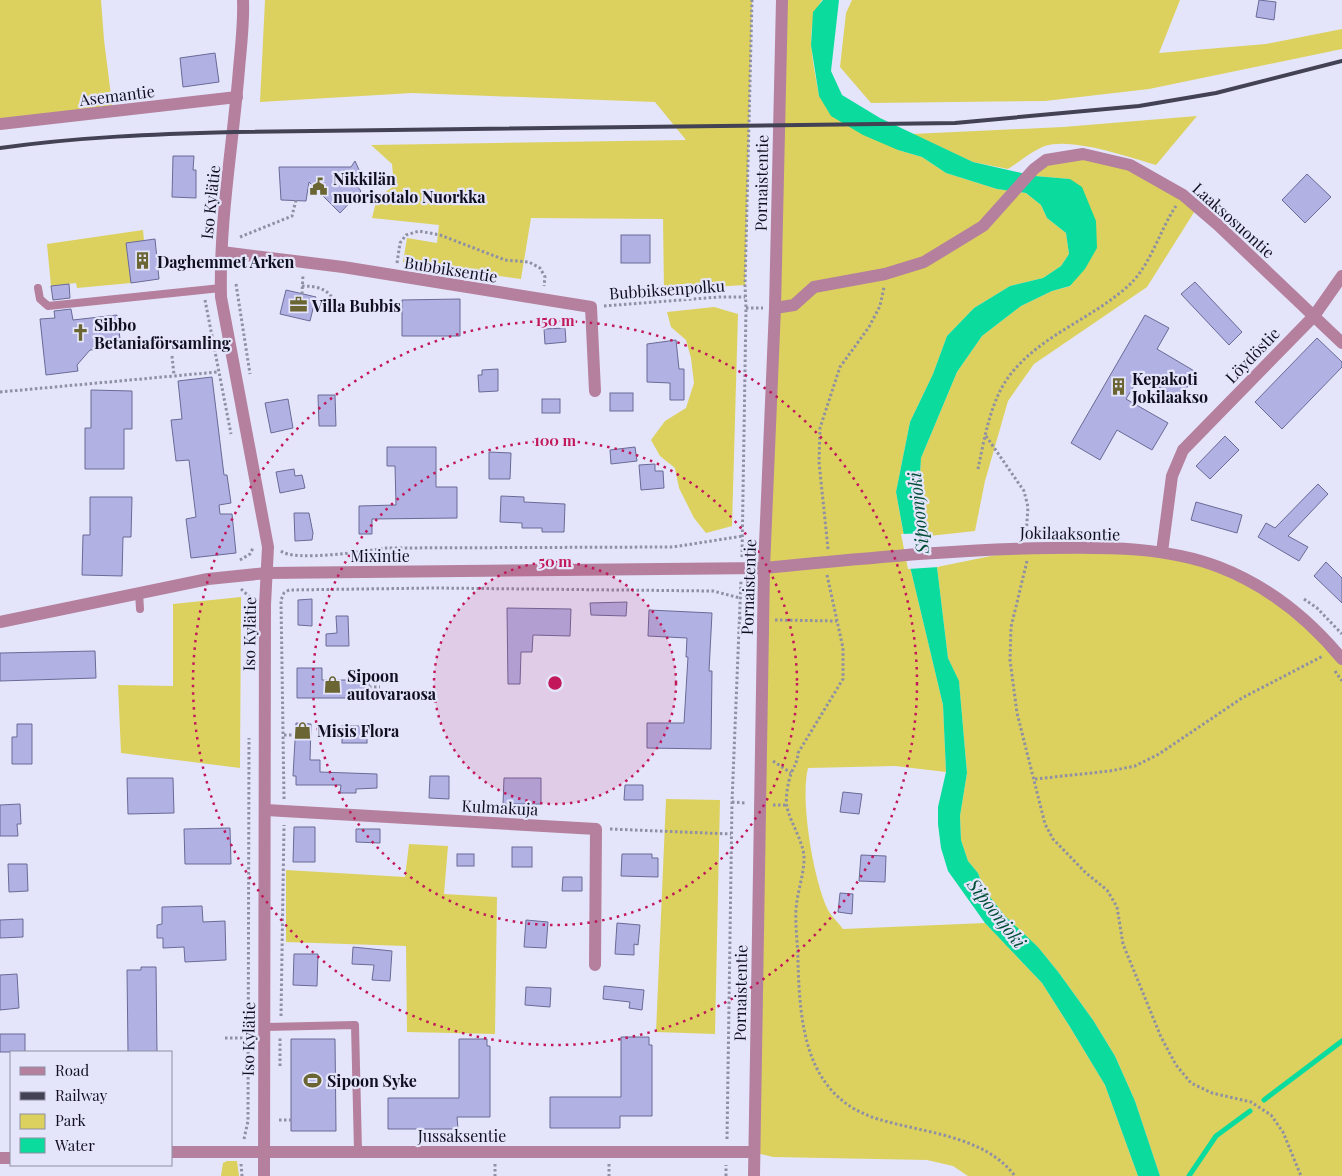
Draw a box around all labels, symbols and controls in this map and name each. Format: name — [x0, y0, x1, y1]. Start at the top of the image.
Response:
street label: Asemantie — [77, 80, 156, 110]
street label: Pornaistentie — [750, 135, 772, 231]
street label: Iso Kylätie — [196, 164, 224, 240]
place label: Nikkilän nuorisotalo Nuorkka — [333, 168, 486, 207]
public building icon: Nikkilän nuorisotalo Nuorkka — [309, 177, 329, 197]
street label: Laaksosuontie — [1189, 178, 1279, 262]
building icon: Daghemmet Arken — [133, 251, 153, 271]
place label: Daghemmet Arken — [157, 251, 294, 272]
street label: Bubbiksentie — [403, 251, 499, 287]
street label: Bubbiksenpolku — [608, 274, 726, 304]
office icon: Villa Bubbis — [288, 295, 308, 315]
place label: Villa Bubbis — [311, 295, 401, 316]
text: 150 m — [535, 310, 575, 330]
place label: Sibbo Betaniaförsamling — [94, 314, 231, 353]
church icon: Sibbo Betaniaförsamling — [70, 323, 90, 343]
street label: Löydöstie — [1220, 323, 1284, 387]
place label: Kepakoti Jokilaakso — [1131, 368, 1208, 407]
building icon: Kepakoti Jokilaakso — [1108, 377, 1128, 397]
text: 100 m — [534, 430, 577, 450]
water label: Sipoonjoki — [902, 471, 934, 556]
street label: Jokilaaksontie — [1019, 522, 1120, 544]
street label: Pornaistentie — [736, 539, 760, 635]
street label: Mixintie — [350, 545, 410, 566]
text: 50 m — [538, 551, 572, 571]
street label: Iso Kylätie — [238, 597, 260, 671]
place label: Sipoon autovaraosa — [347, 665, 437, 704]
shop icon: Sipoon autovaraosa — [323, 674, 343, 694]
centre of rings — [546, 674, 564, 692]
shop icon: Misis Flora — [293, 720, 313, 740]
place label: Misis Flora — [317, 720, 400, 741]
street label: Kulmakuja — [461, 795, 539, 819]
water label: Sipoonjoki — [962, 873, 1032, 953]
street label: Pornaistentie — [729, 945, 751, 1041]
street label: Iso Kylätie — [237, 1002, 259, 1076]
legend — [10, 1051, 172, 1166]
text: Road — [55, 1060, 89, 1080]
sports icon: Sipoon Syke — [303, 1070, 323, 1090]
place label: Sipoon Syke — [327, 1070, 417, 1091]
text: Railway — [55, 1085, 108, 1105]
text: Park — [55, 1110, 87, 1130]
street label: Jussaksentie — [417, 1125, 506, 1146]
text: Water — [54, 1135, 95, 1155]

